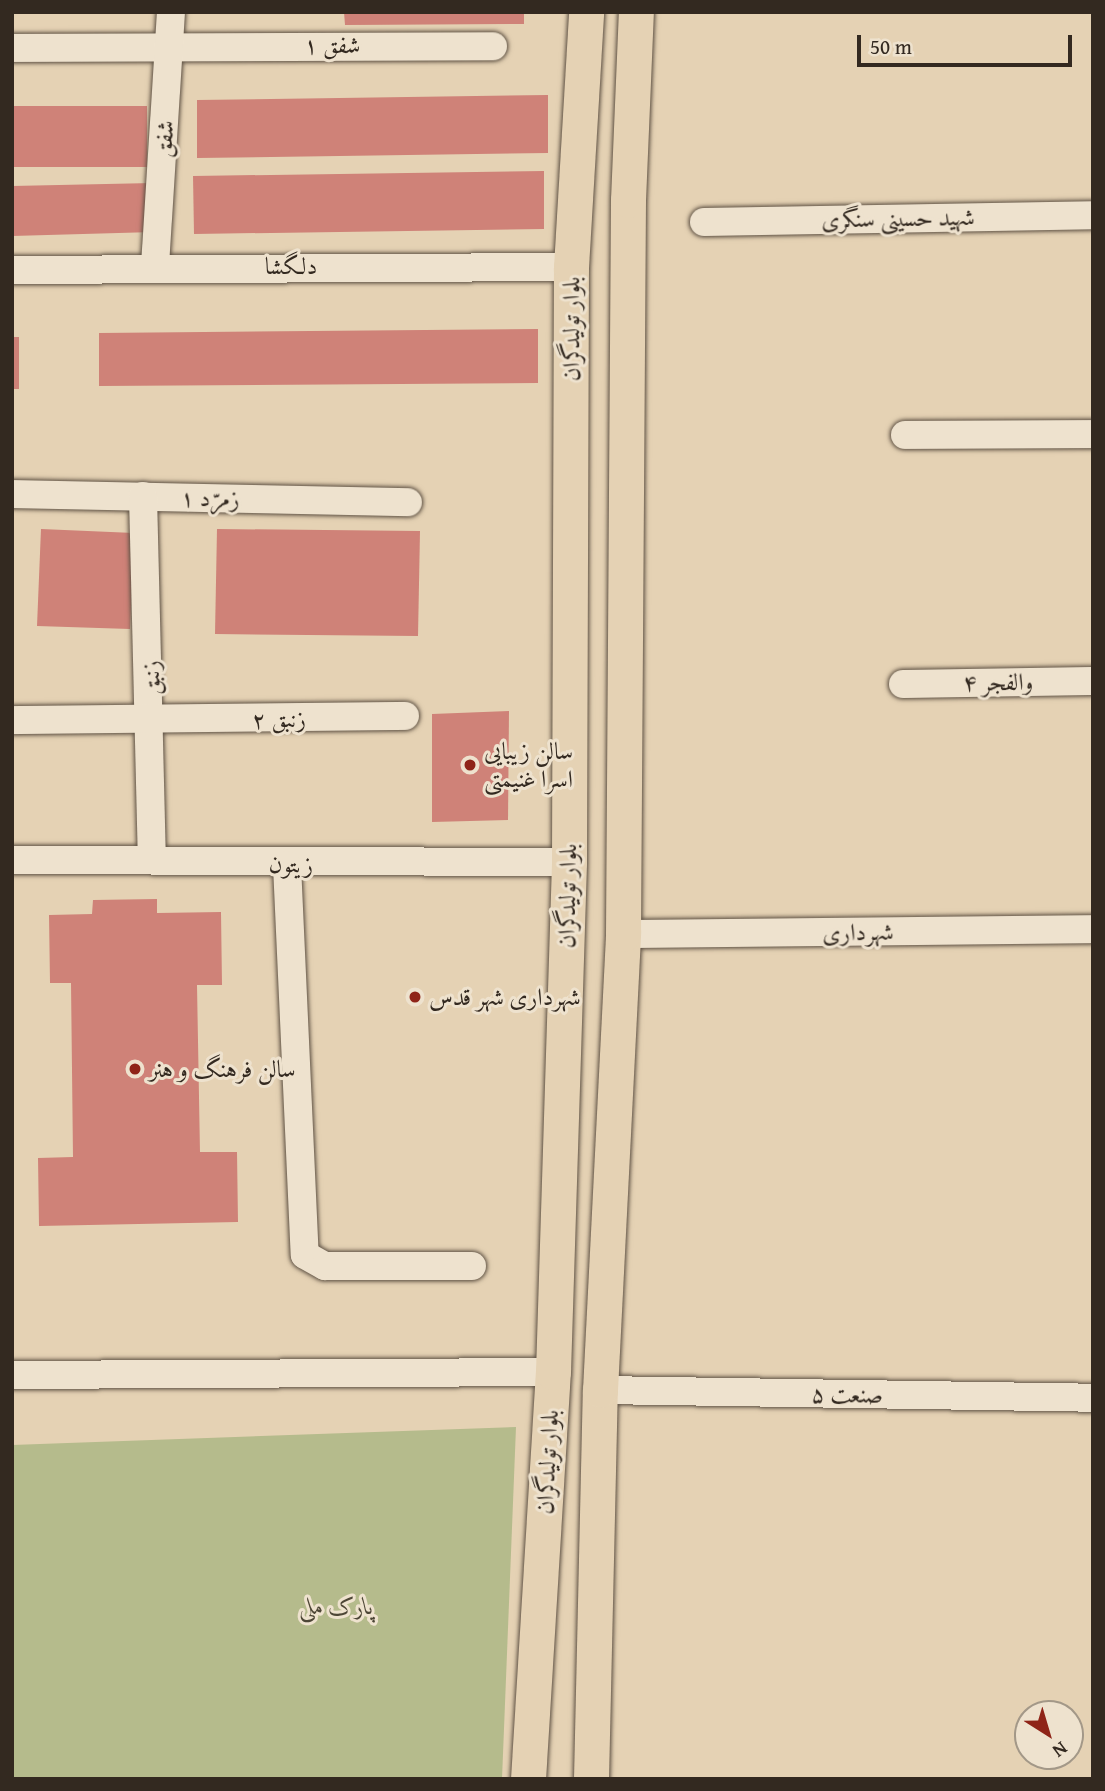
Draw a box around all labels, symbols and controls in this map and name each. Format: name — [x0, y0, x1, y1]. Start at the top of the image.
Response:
scale bar — [860, 21, 1075, 65]
street label: شفق ۱ — [304, 31, 360, 59]
text: 50 m — [870, 31, 912, 62]
street label: شفق — [148, 119, 180, 159]
street label: شهید حسینی سنگری — [821, 202, 975, 234]
street label: دلگشا — [265, 252, 317, 280]
street label: بلوار تولیدگران — [557, 277, 585, 381]
street label: زمرّد ۱ — [180, 483, 240, 513]
street label: زنبق — [136, 660, 166, 696]
street label: والفجر ۴ — [963, 667, 1033, 697]
street label: زنبق ۲ — [252, 704, 306, 734]
place label: سالن زیبایی اسرا غنیمتی — [484, 737, 573, 793]
marker: سالن زیبایی اسرا غنیمتی — [462, 757, 478, 773]
street label: بلوار تولیدگران — [552, 843, 582, 949]
street label: زیتون — [268, 849, 314, 879]
street label: شهرداری — [822, 917, 894, 947]
place label: شهرداری شهر قدس — [429, 983, 581, 1011]
marker: شهرداری شهر قدس — [407, 989, 423, 1005]
place label: سالن فرهنگ و هنر — [149, 1055, 296, 1083]
marker: سالن فرهنگ و هنر — [127, 1061, 143, 1077]
street label: صنعت ۵ — [811, 1379, 883, 1409]
street label: بلوار تولیدگران — [530, 1409, 564, 1515]
park label: پارک ملی — [298, 1592, 374, 1620]
north arrow — [1014, 1700, 1084, 1770]
text: N — [1047, 1735, 1074, 1765]

